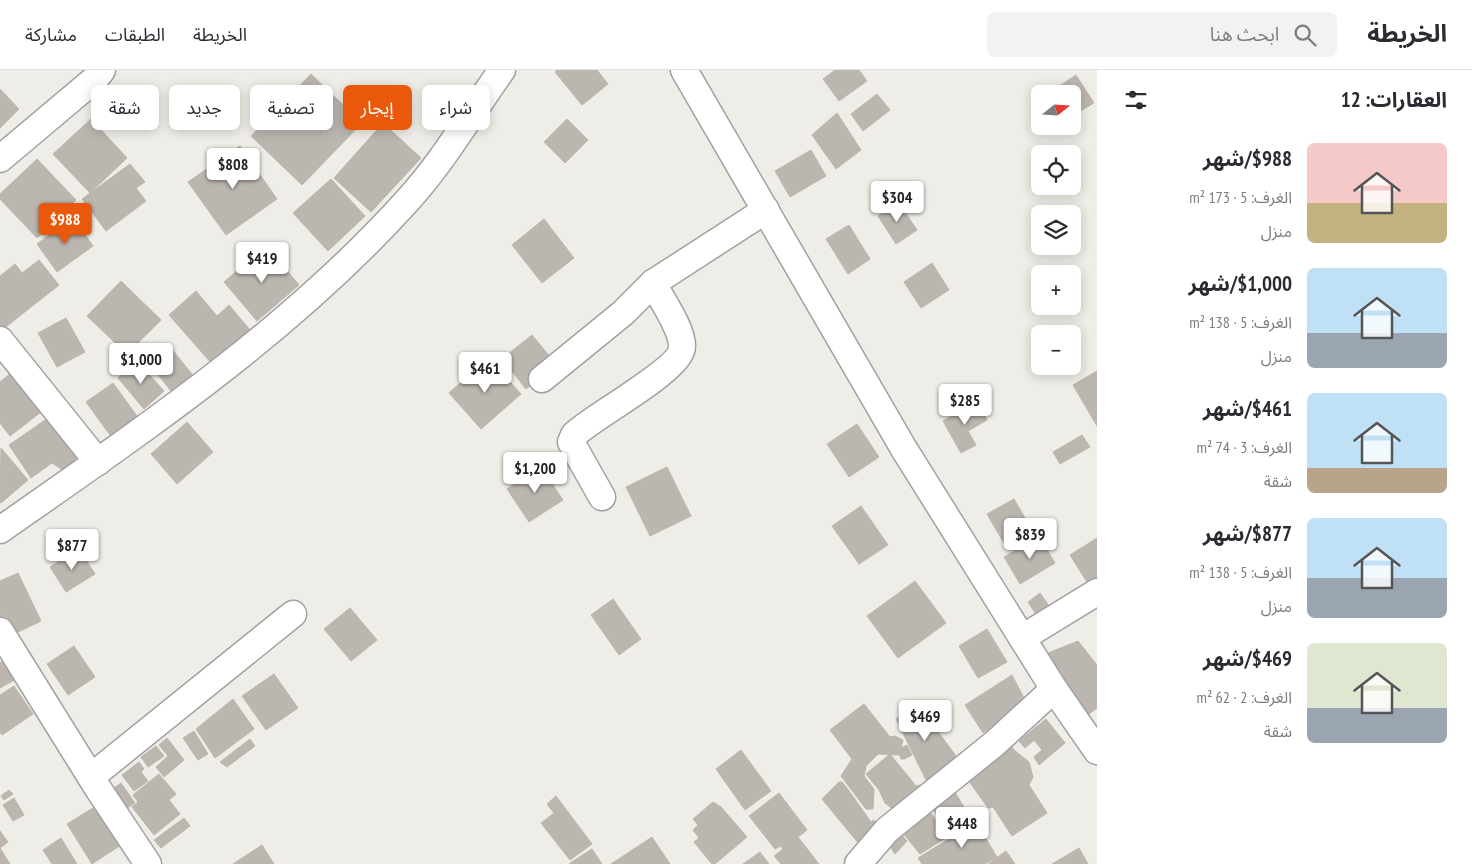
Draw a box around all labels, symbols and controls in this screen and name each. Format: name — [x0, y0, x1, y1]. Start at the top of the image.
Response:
search box — [987, 12, 1337, 57]
text: الخريطة — [1367, 18, 1447, 49]
icon: search — [1291, 21, 1319, 49]
text: ابحث هنا — [1210, 22, 1279, 46]
text: مشاركة — [25, 23, 77, 46]
text: الطبقات — [105, 23, 165, 46]
text: الخريطة — [193, 23, 247, 46]
chip: شقة — [91, 85, 159, 130]
chip: جديد — [169, 85, 240, 130]
chip: تصفية — [250, 85, 333, 130]
chip: إيجار — [343, 85, 412, 130]
chip: شراء — [422, 85, 490, 130]
north arrow — [1031, 85, 1081, 135]
map controls — [1031, 85, 1081, 375]
icon: filters — [1122, 86, 1150, 114]
text: العقارات: 12 — [1341, 86, 1447, 113]
button: locate — [1031, 145, 1081, 195]
text: $988/شهر — [1203, 145, 1292, 172]
pin: $808 — [203, 148, 263, 190]
text: $808 — [218, 154, 248, 174]
icon: home — [1347, 163, 1407, 223]
pin: $304 — [867, 180, 927, 223]
text: $304 — [882, 187, 912, 207]
text: الغرف: 5 · 173 m² — [1189, 187, 1292, 207]
pin: $988 — [35, 202, 95, 245]
button: layers — [1031, 205, 1081, 255]
text: $988 — [50, 209, 80, 229]
text: منزل — [1261, 221, 1292, 241]
pin: $419 — [232, 242, 292, 284]
text: $419 — [247, 248, 277, 268]
button: + — [1031, 265, 1081, 315]
text: $1,000/شهر — [1189, 270, 1292, 297]
icon: home — [1347, 288, 1407, 348]
text: الغرف: 5 · 138 m² — [1189, 312, 1292, 332]
button: − — [1031, 325, 1081, 375]
pin: $1,000 — [100, 342, 182, 385]
text: منزل — [1261, 346, 1292, 366]
text: $1,000 — [120, 349, 162, 369]
pin: $461 — [455, 352, 515, 394]
text: $461 — [470, 358, 500, 378]
pin: $285 — [935, 384, 995, 426]
text: $285 — [950, 390, 980, 410]
text: $461/شهر — [1203, 395, 1292, 422]
icon: home — [1347, 413, 1407, 473]
text: الغرف: 3 · 74 m² — [1197, 437, 1292, 457]
pin: $1,200 — [494, 452, 576, 494]
text: $1,200 — [514, 458, 556, 478]
text: شقة — [1264, 471, 1292, 491]
pin: $839 — [1000, 518, 1060, 560]
text: $877/شهر — [1203, 520, 1292, 547]
text: $839 — [1015, 524, 1045, 544]
pin: $877 — [42, 528, 102, 571]
text: $877 — [57, 535, 87, 555]
icon: home — [1347, 538, 1407, 598]
text: الغرف: 5 · 138 m² — [1189, 562, 1292, 582]
text: منزل — [1261, 596, 1292, 616]
text: $469/شهر — [1203, 645, 1292, 672]
icon: home — [1347, 663, 1407, 723]
text: الغرف: 2 · 62 m² — [1197, 687, 1292, 707]
pin: $469 — [895, 700, 955, 742]
text: $469 — [910, 706, 940, 726]
text: شقة — [1264, 721, 1292, 741]
pin: $448 — [932, 806, 992, 849]
text: $448 — [947, 813, 977, 833]

